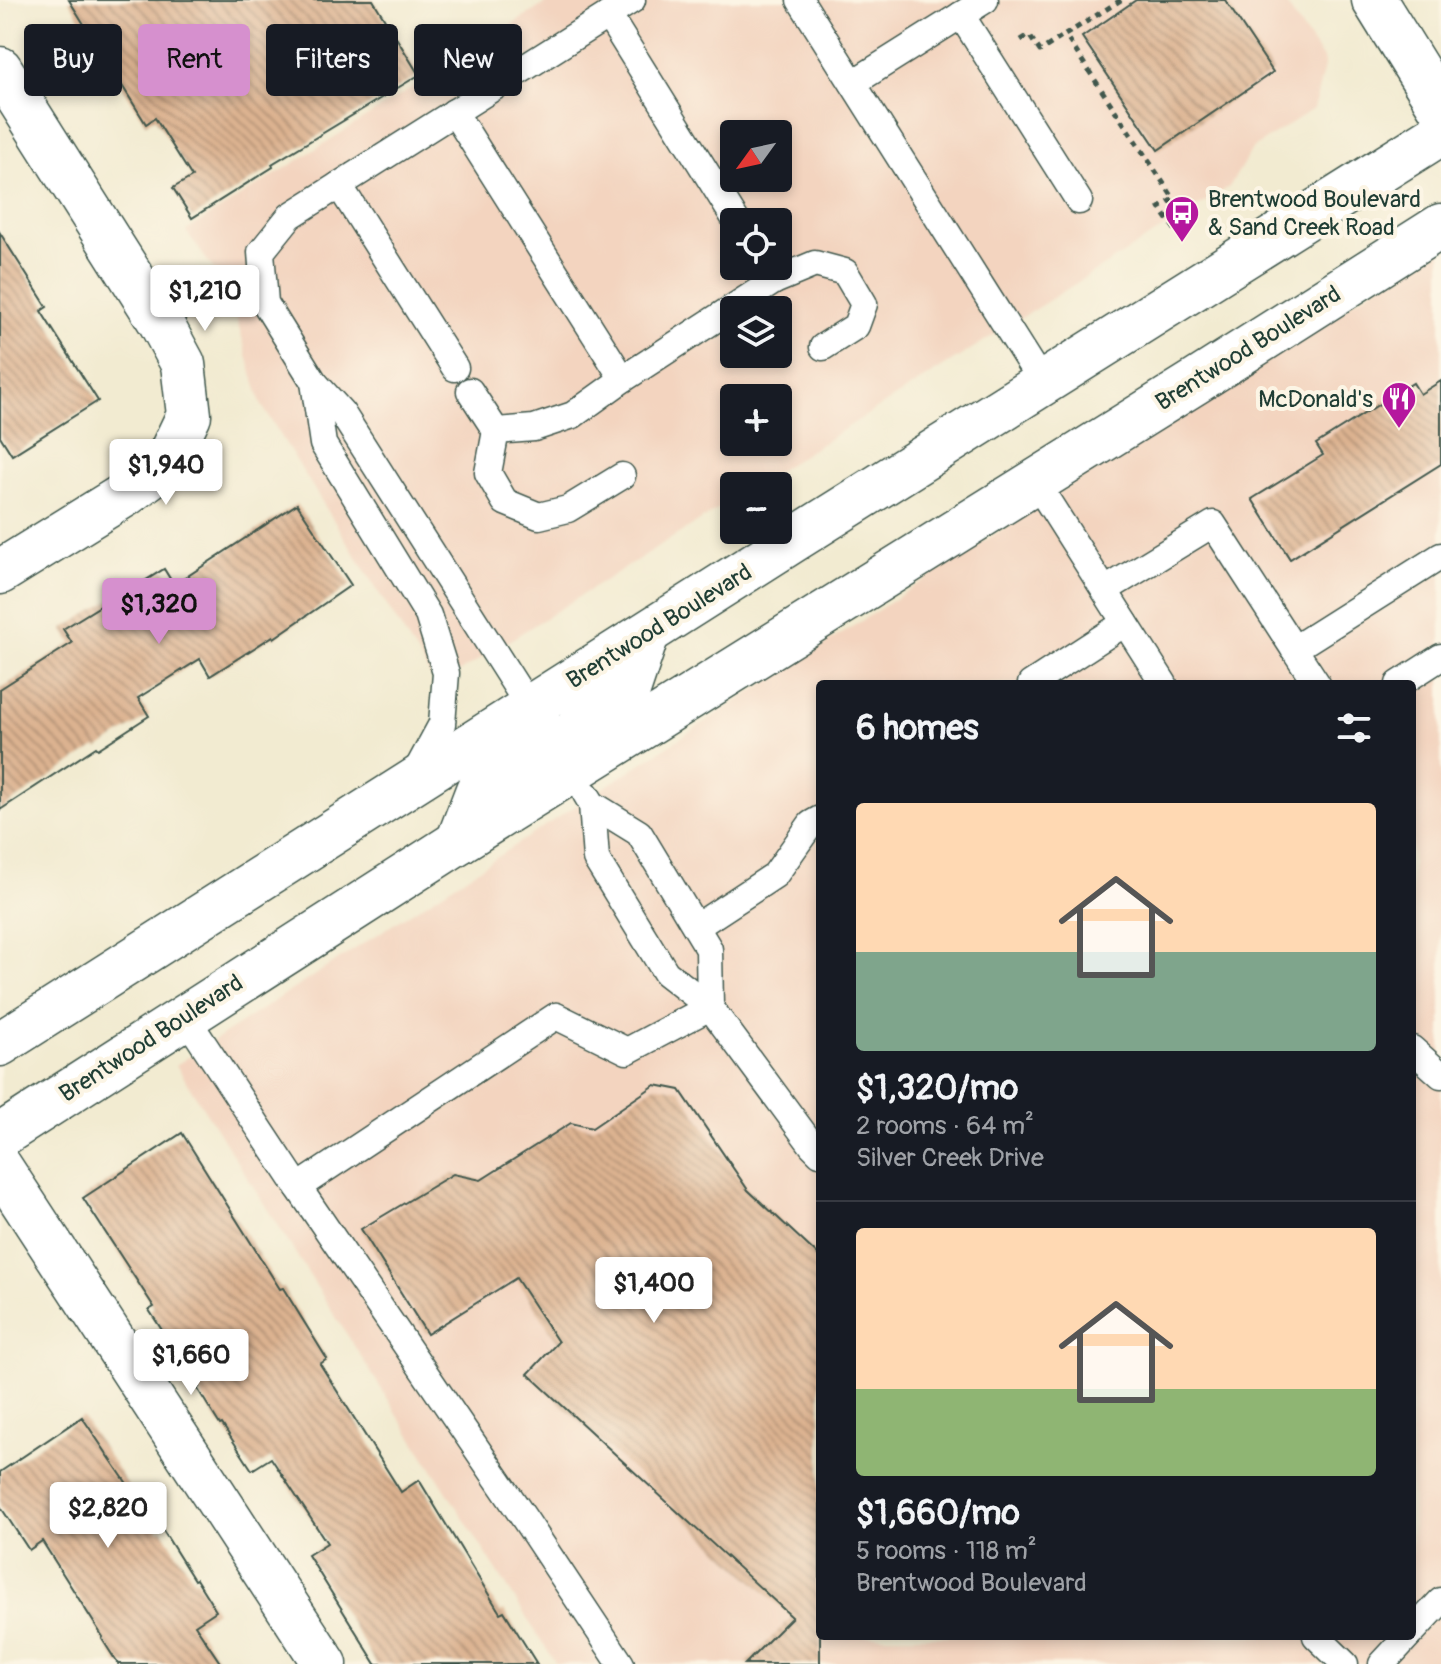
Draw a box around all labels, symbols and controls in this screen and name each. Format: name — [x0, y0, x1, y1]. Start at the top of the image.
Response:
chip: Buy — [24, 24, 122, 96]
chip: Rent — [138, 24, 250, 96]
chip: Filters — [266, 24, 398, 96]
chip: New — [414, 24, 522, 96]
north arrow — [720, 120, 792, 192]
map controls — [720, 120, 792, 544]
place label: Brentwood Boulevard & Sand Creek Road — [1208, 185, 1421, 242]
bus stop icon: Brentwood Boulevard & Sand Creek Road — [1163, 194, 1201, 244]
button: locate — [720, 208, 792, 280]
pin: $1,210 — [140, 265, 270, 333]
text: $1,210 — [168, 275, 242, 307]
street label: Brentwood Boulevard — [1150, 280, 1346, 417]
button: layers — [720, 296, 792, 368]
restaurant icon: McDonald's — [1380, 380, 1418, 430]
button: + — [720, 384, 792, 456]
place label: McDonald's — [1258, 385, 1373, 414]
pin: $1,940 — [101, 439, 231, 507]
text: $1,940 — [127, 449, 205, 481]
button: − — [720, 472, 792, 544]
street label: Brentwood Boulevard — [561, 558, 757, 695]
pin: $1,320 — [94, 578, 224, 646]
text: $1,320 — [120, 588, 198, 620]
icon: filters — [1332, 706, 1376, 750]
text: 6 homes — [856, 707, 979, 750]
icon: home — [1044, 855, 1188, 999]
street label: Brentwood Boulevard — [54, 968, 248, 1109]
text: $1,320/mo — [856, 1067, 1018, 1110]
text: 2 rooms · 64 m² — [856, 1110, 1034, 1142]
text: Silver Creek Drive — [856, 1142, 1044, 1174]
pin: $1,400 — [589, 1257, 719, 1325]
text: $1,400 — [613, 1267, 695, 1299]
icon: home — [1044, 1280, 1188, 1424]
pin: $1,660 — [126, 1329, 256, 1397]
text: $1,660 — [152, 1339, 230, 1371]
pin: $2,820 — [43, 1482, 173, 1550]
text: $2,820 — [68, 1492, 148, 1524]
text: $1,660/mo — [856, 1492, 1020, 1535]
text: 5 rooms · 118 m² — [856, 1535, 1037, 1567]
text: Brentwood Boulevard — [856, 1567, 1087, 1599]

